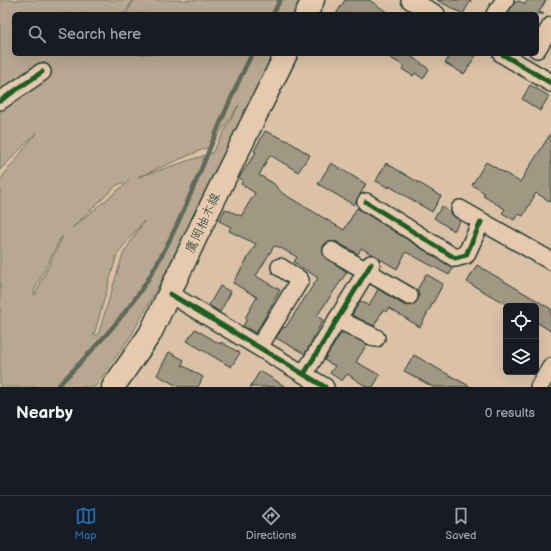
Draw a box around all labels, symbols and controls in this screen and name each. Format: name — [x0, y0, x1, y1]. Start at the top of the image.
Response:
search box — [12, 12, 539, 56]
icon: search — [26, 23, 48, 45]
text: Search here — [58, 25, 141, 44]
street label: 鷹岡柚木線 — [182, 189, 224, 256]
map controls — [503, 303, 539, 375]
button: locate — [503, 303, 539, 339]
button: layers — [503, 339, 539, 375]
text: Nearby — [16, 403, 73, 423]
text: 0 results — [485, 405, 535, 421]
tab: Map — [75, 505, 97, 542]
tab: Directions — [246, 505, 296, 542]
tab: Saved — [446, 505, 476, 542]

